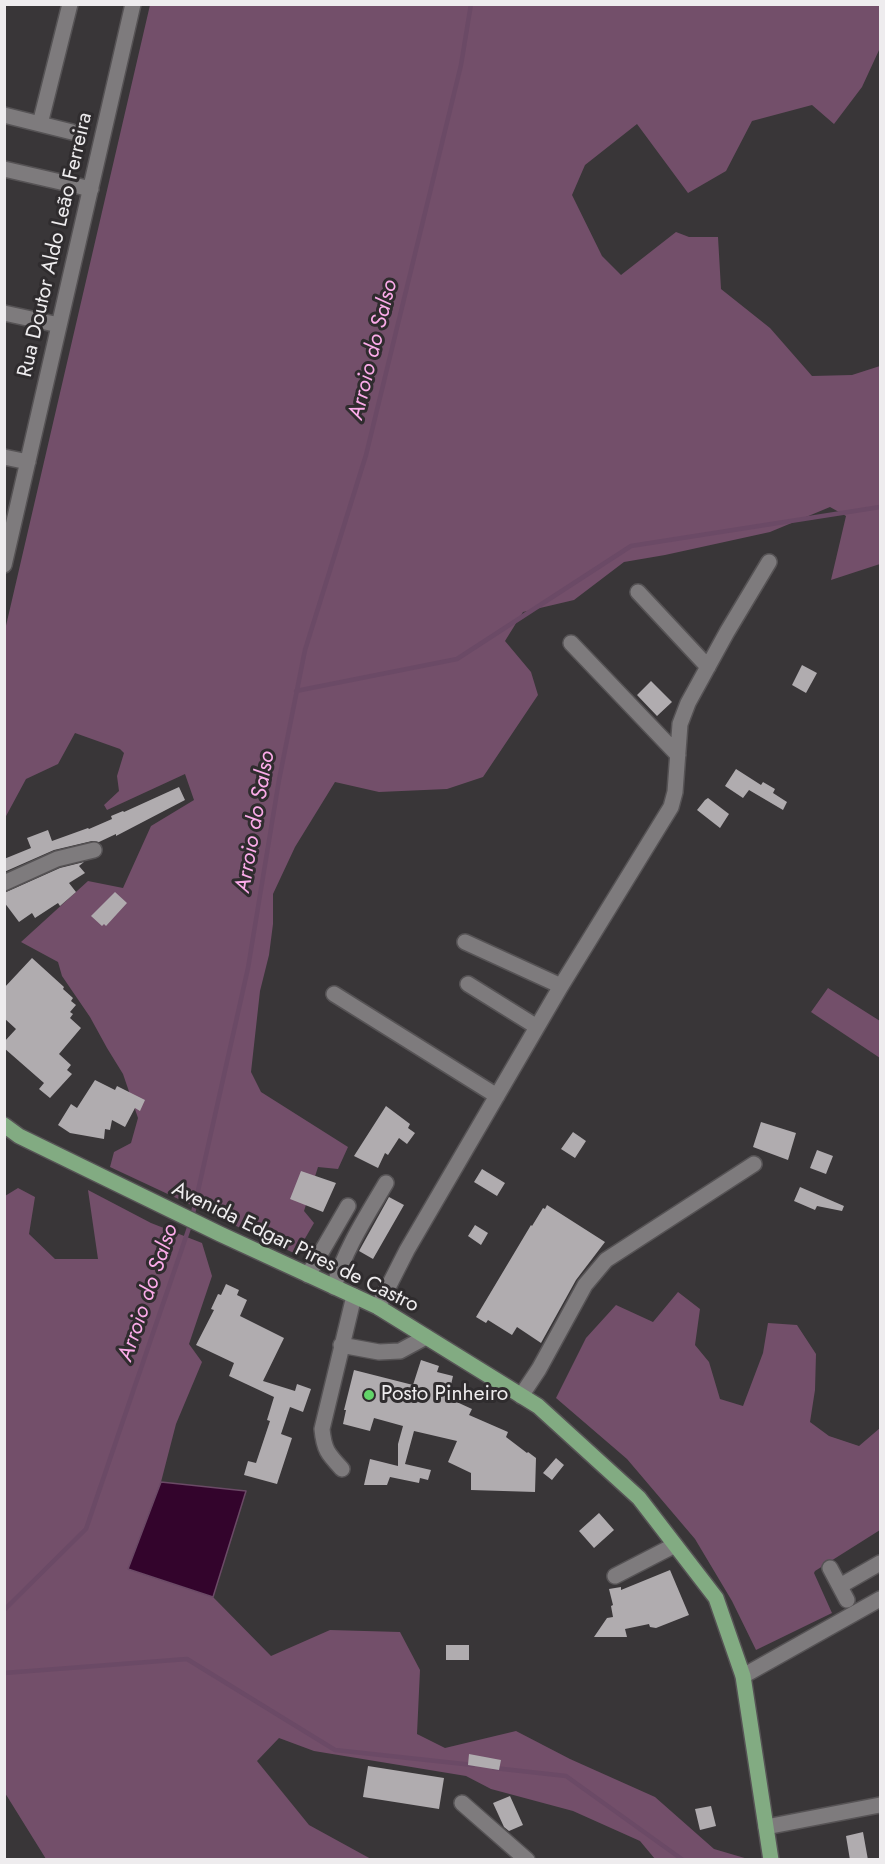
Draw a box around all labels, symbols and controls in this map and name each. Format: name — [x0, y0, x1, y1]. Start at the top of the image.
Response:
street label: Rua Doutor Aldo Leão Ferreira — [13, 110, 99, 380]
water label: Arroio do Salso — [344, 277, 404, 423]
water label: Arroio do Salso — [231, 749, 281, 895]
street label: Avenida Edgar Pires de Castro — [168, 1177, 422, 1319]
water label: Arroio do Salso — [113, 1221, 185, 1365]
place label: Posto Pinheiro — [381, 1382, 508, 1408]
marker: Posto Pinheiro — [362, 1388, 376, 1402]

